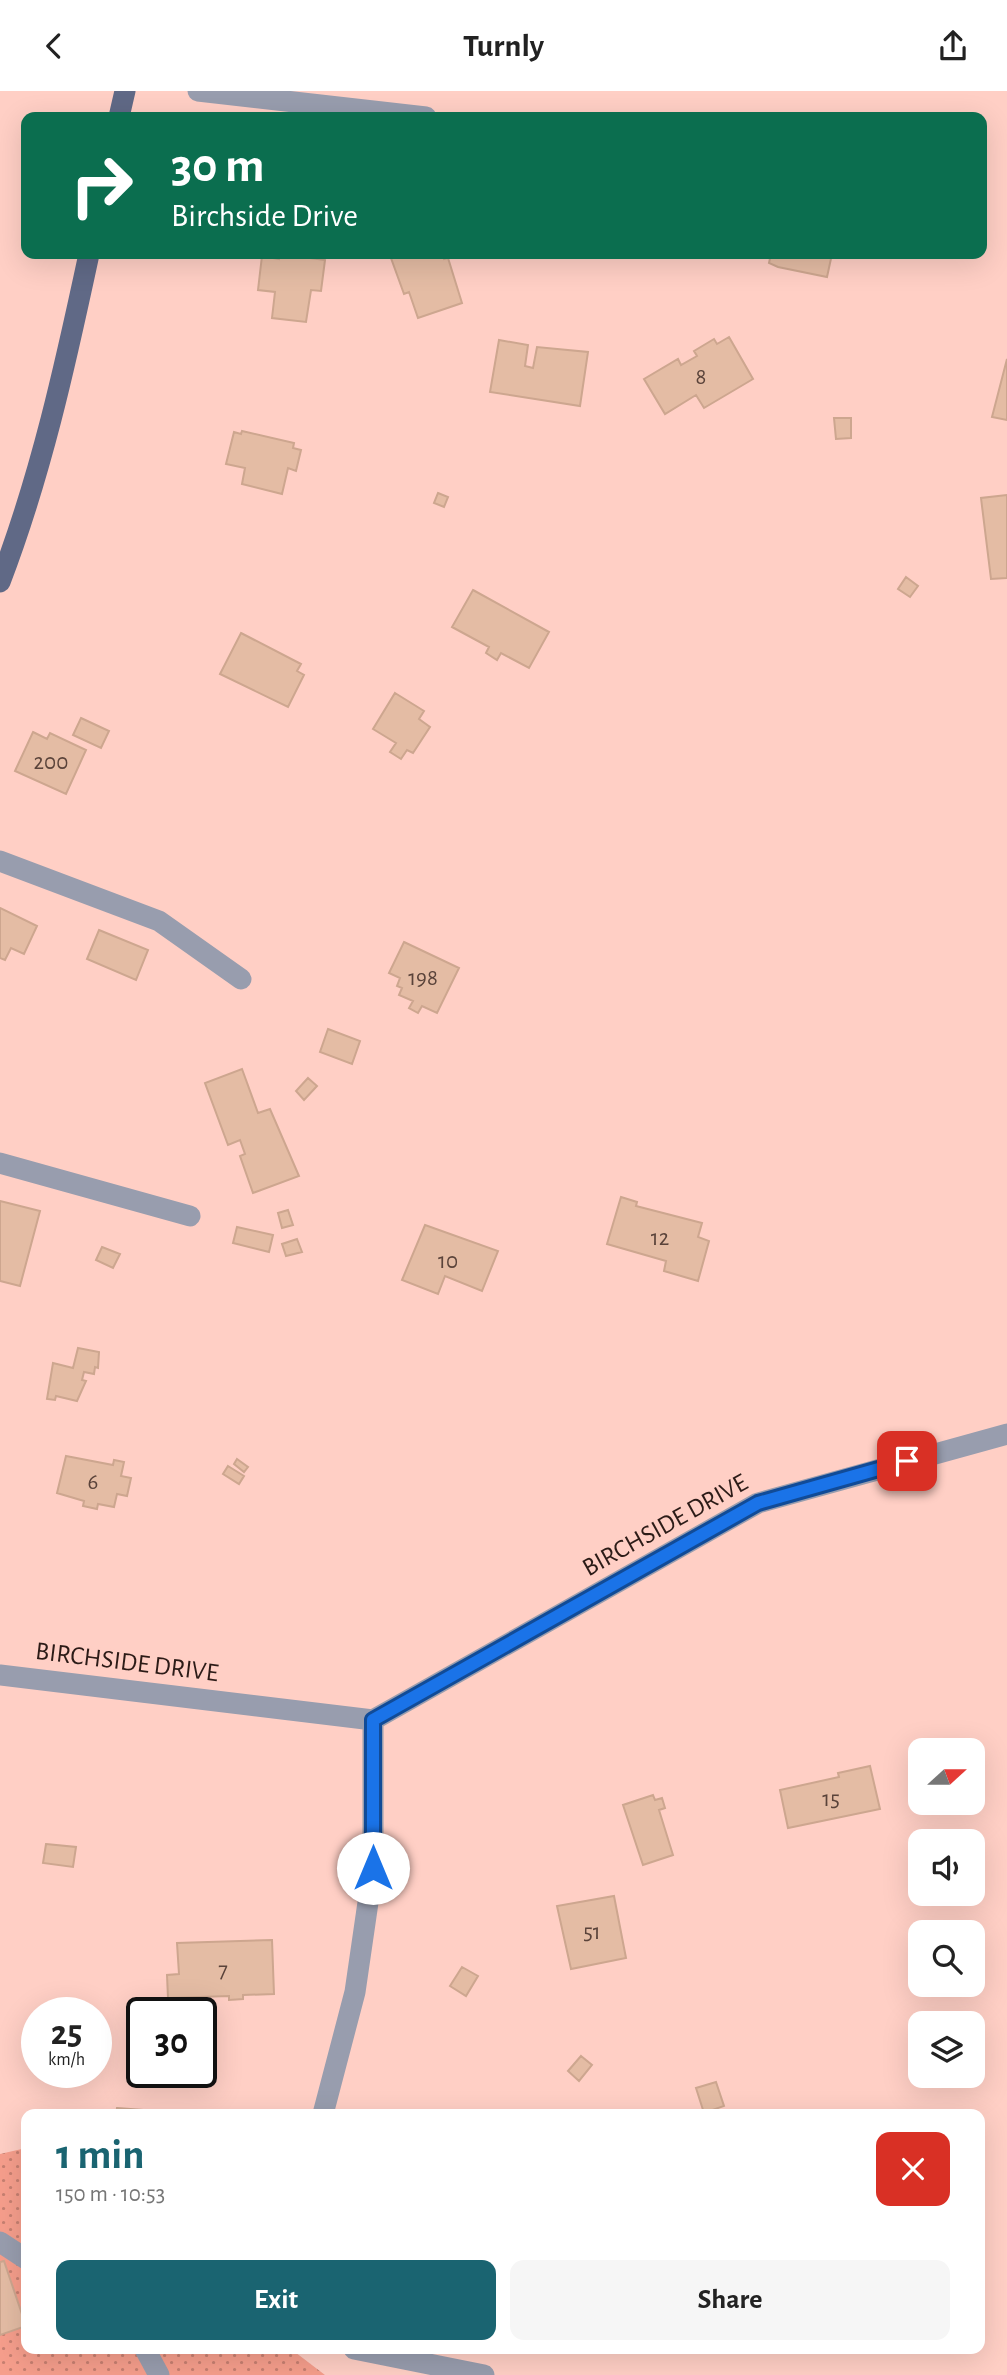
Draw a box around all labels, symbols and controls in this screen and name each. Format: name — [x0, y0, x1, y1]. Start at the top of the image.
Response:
icon: back — [35, 27, 73, 65]
icon: share — [934, 27, 972, 65]
text: Turnly — [463, 30, 544, 62]
icon: right — [56, 140, 147, 231]
text: 30 m — [171, 142, 265, 191]
text: Birchside Drive — [171, 200, 358, 232]
house number: 8 — [696, 366, 706, 389]
house number: 200 — [34, 751, 68, 774]
house number: 198 — [408, 967, 438, 990]
house number: 12 — [651, 1227, 669, 1250]
house number: 10 — [438, 1250, 458, 1273]
pin — [877, 1431, 937, 1491]
icon: arrive — [888, 1442, 926, 1480]
street label: BIRCHSIDE DRIVE — [578, 1469, 752, 1581]
house number: 6 — [88, 1471, 98, 1494]
street label: BIRCHSIDE DRIVE — [34, 1638, 220, 1686]
north arrow — [908, 1738, 985, 1815]
map controls — [908, 1738, 985, 2088]
house number: 15 — [822, 1788, 840, 1811]
button: sound — [908, 1829, 985, 1906]
position arrow — [336, 1831, 410, 1905]
button: search — [908, 1920, 985, 1997]
house number: 51 — [583, 1921, 601, 1944]
house number: 7 — [218, 1959, 228, 1982]
speed limit sign: 30 — [126, 1997, 217, 2088]
button: layers — [908, 2011, 985, 2088]
text: 25 — [51, 2016, 82, 2051]
text: km/h — [48, 2051, 85, 2069]
button: close — [876, 2132, 950, 2206]
text: 1 min — [56, 2134, 145, 2176]
text: 150 m · 10:53 — [56, 2183, 165, 2206]
button: Exit — [56, 2260, 496, 2340]
button: Share — [510, 2260, 950, 2340]

